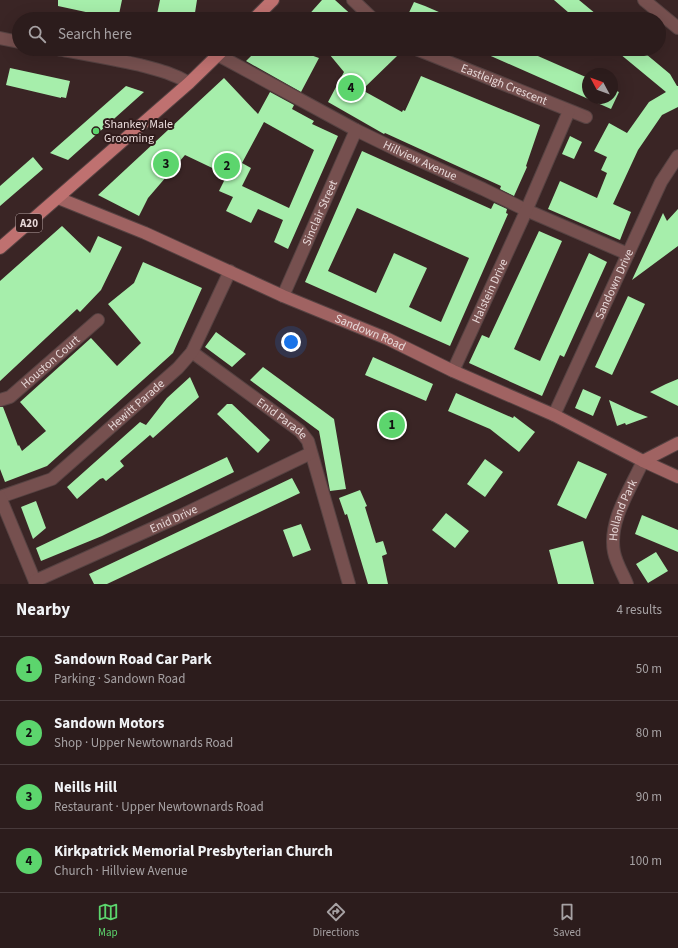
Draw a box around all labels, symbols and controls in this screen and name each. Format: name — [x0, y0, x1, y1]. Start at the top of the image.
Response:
search box — [12, 12, 666, 56]
icon: search — [26, 23, 48, 45]
text: Search here — [58, 24, 132, 45]
street label: Eastleigh Crescent — [458, 59, 550, 109]
north arrow — [582, 68, 618, 104]
pin: 4 — [338, 73, 364, 103]
place label: Shankey Male Grooming — [104, 116, 173, 147]
marker: Shankey Male Grooming — [91, 126, 101, 136]
street label: Hillview Avenue — [380, 136, 460, 185]
pin: 3 — [153, 149, 179, 179]
pin: 2 — [214, 151, 240, 181]
street label: Sinclair Street — [298, 177, 342, 248]
road number: A20 — [16, 214, 42, 232]
street label: Sandown Drive — [591, 246, 638, 322]
street label: Halstein Drive — [467, 256, 512, 326]
street label: Sandown Road — [332, 310, 409, 355]
street label: Houston Court — [17, 331, 83, 392]
your location — [281, 332, 301, 352]
street label: Hewitt Parade — [104, 375, 168, 435]
street label: Enid Parade — [253, 394, 312, 443]
pin: 1 — [379, 410, 405, 440]
street label: Holland Park — [604, 476, 641, 542]
street label: Enid Drive — [147, 500, 200, 537]
text: Nearby — [16, 598, 70, 622]
text: 4 results — [617, 601, 662, 619]
text: Sandown Road Car Park — [54, 649, 212, 670]
text: 1 — [26, 660, 32, 678]
text: 50 m — [636, 660, 662, 678]
text: Parking · Sandown Road — [54, 670, 185, 688]
text: Sandown Motors — [54, 713, 165, 734]
text: 2 — [26, 724, 32, 742]
text: 80 m — [636, 724, 662, 742]
text: Shop · Upper Newtownards Road — [54, 734, 233, 752]
text: Neills Hill — [54, 777, 117, 798]
text: 3 — [26, 788, 32, 806]
text: 90 m — [636, 788, 662, 806]
text: Restaurant · Upper Newtownards Road — [54, 798, 264, 816]
text: Kirkpatrick Memorial Presbyterian Church — [54, 841, 333, 862]
text: 4 — [26, 852, 32, 870]
text: 100 m — [629, 852, 662, 870]
text: Church · Hillview Avenue — [54, 862, 188, 880]
tab: Map — [97, 901, 119, 940]
tab: Directions — [313, 901, 359, 940]
tab: Saved — [553, 901, 581, 940]

